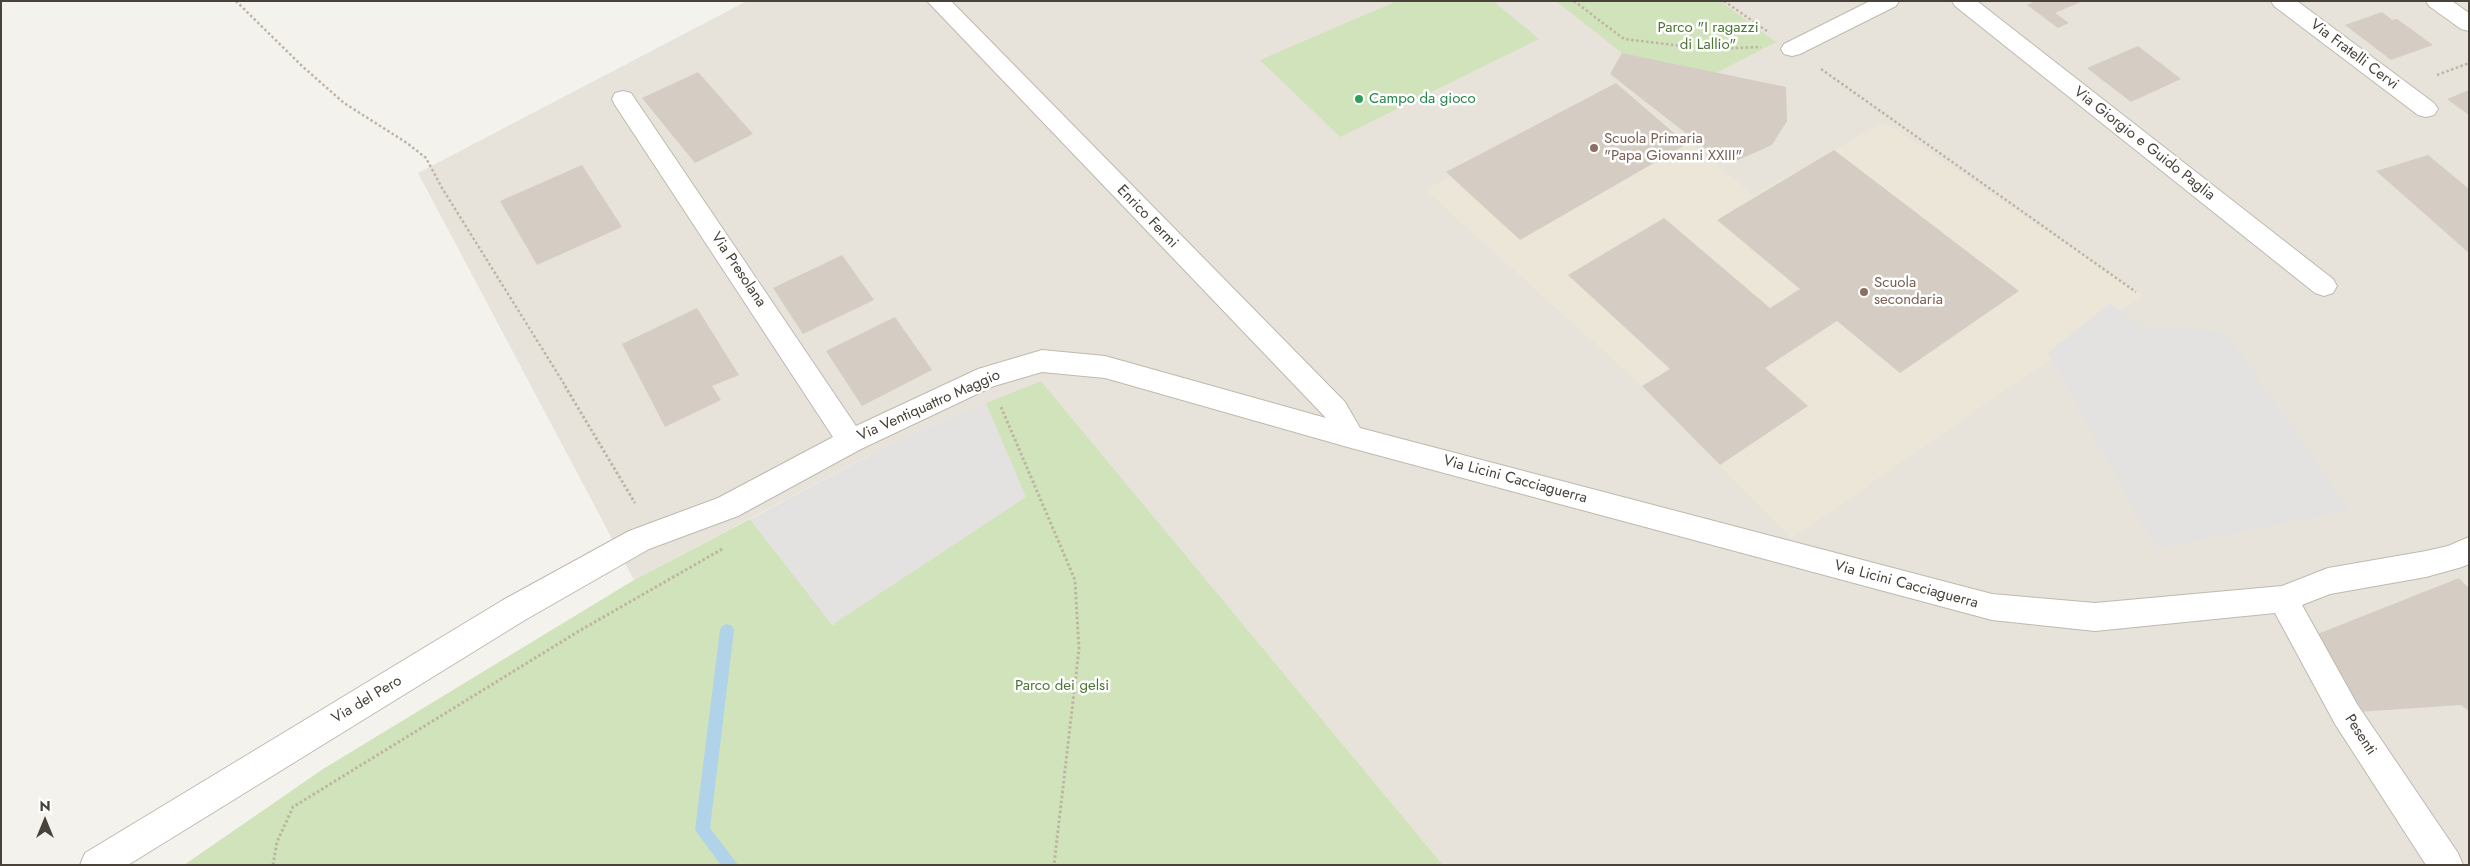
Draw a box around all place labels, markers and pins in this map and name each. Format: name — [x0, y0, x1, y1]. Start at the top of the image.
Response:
place label: Campo da gioco — [1369, 90, 1476, 108]
marker: Campo da gioco — [1353, 93, 1365, 105]
place label: Scuola Primaria "Papa Giovanni XXIII" — [1604, 130, 1742, 165]
marker: Scuola Primaria "Papa Giovanni XXIII" — [1588, 142, 1600, 154]
place label: Scuola secondaria — [1874, 274, 1943, 309]
marker: Scuola secondaria — [1858, 286, 1870, 298]

